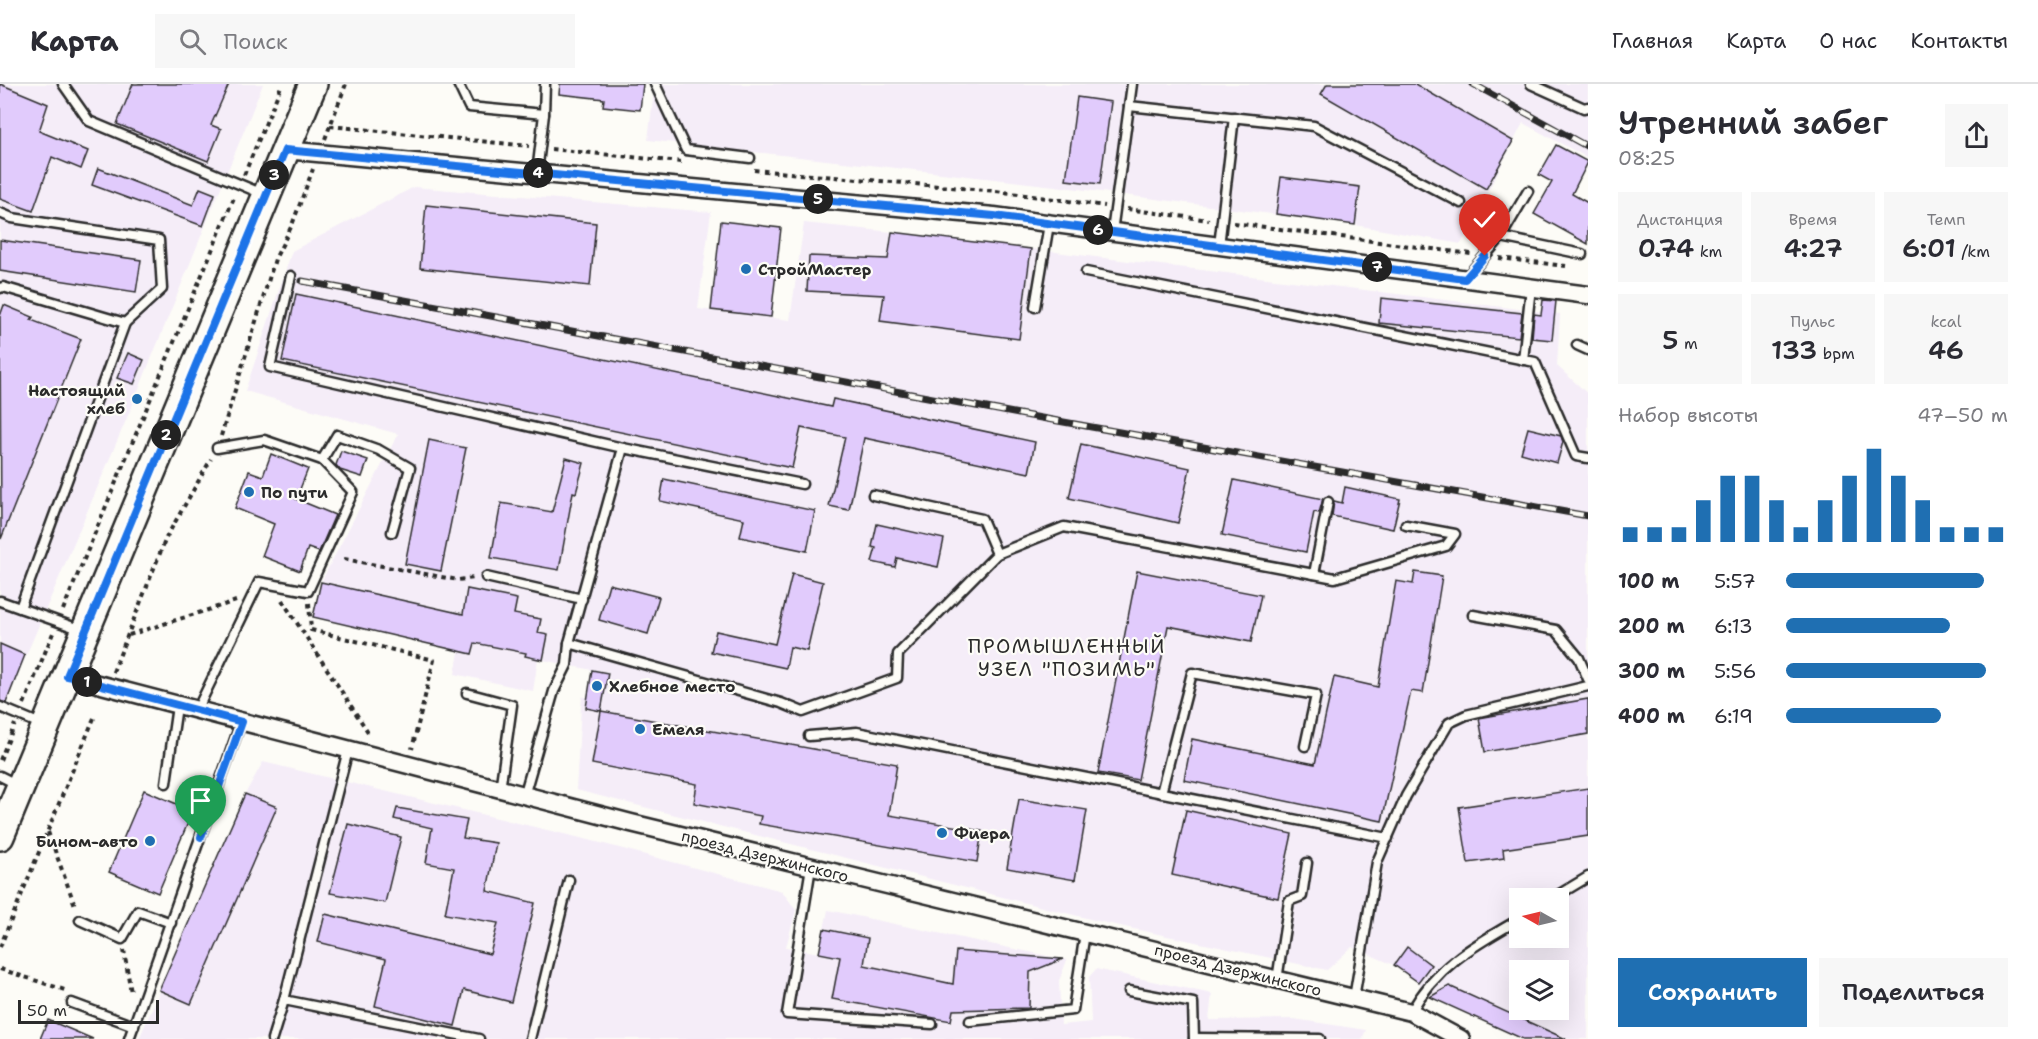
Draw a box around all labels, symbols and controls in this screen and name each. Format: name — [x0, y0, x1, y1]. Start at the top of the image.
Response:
search box — [155, 14, 575, 68]
text: Карта — [30, 22, 119, 60]
icon: search — [176, 25, 209, 58]
text: Поиск — [224, 27, 288, 56]
text: Главная — [1612, 27, 1693, 55]
text: Карта — [1726, 27, 1786, 55]
text: О нас — [1819, 27, 1877, 55]
text: Контакты — [1910, 27, 2008, 55]
text: Утренний забег — [1618, 100, 1888, 145]
button: share — [1945, 104, 2008, 167]
text: 08:25 — [1618, 145, 1675, 171]
pin: 4 — [523, 158, 553, 188]
pin: 3 — [259, 160, 289, 190]
text: 4 — [532, 162, 544, 183]
text: 3 — [268, 164, 280, 185]
pin: 5 — [803, 184, 833, 214]
text: 5 — [813, 188, 823, 209]
pin — [1459, 194, 1510, 256]
icon: check — [1468, 203, 1501, 236]
text: Дистанция — [1637, 209, 1723, 230]
text: Время — [1789, 209, 1837, 230]
text: Темп — [1927, 209, 1965, 230]
pin: 6 — [1083, 215, 1113, 245]
text: 6 — [1092, 219, 1104, 240]
text: 0.74 — [1638, 230, 1694, 265]
text: 4:27 — [1783, 230, 1843, 265]
text: 6:01 — [1902, 230, 1956, 265]
text: km — [1694, 241, 1722, 262]
text: /km — [1956, 241, 1990, 262]
pin: 7 — [1362, 252, 1392, 282]
text: 7 — [1371, 256, 1383, 277]
place label: СтройМастер — [758, 259, 872, 280]
marker: СтройМастер — [739, 262, 753, 276]
text: Пульс — [1791, 311, 1835, 332]
text: kcal — [1930, 311, 1962, 332]
text: 5 — [1662, 322, 1678, 357]
text: 133 — [1771, 332, 1817, 367]
text: 46 — [1928, 332, 1964, 367]
text: m — [1678, 333, 1698, 354]
text: bpm — [1817, 343, 1855, 364]
place label: Настоящий хлеб — [28, 380, 125, 419]
marker: Настоящий хлеб — [130, 392, 144, 406]
text: Набор высоты — [1618, 402, 1758, 428]
text: 47–50 m — [1917, 402, 2008, 428]
pin: 2 — [151, 420, 181, 450]
text: 2 — [160, 424, 172, 445]
place label: По пути — [261, 482, 328, 503]
marker: По пути — [242, 485, 256, 499]
text: 100 m — [1618, 568, 1680, 594]
text: 5:57 — [1714, 568, 1756, 594]
text: 200 m — [1618, 613, 1685, 639]
text: 6:13 — [1714, 613, 1753, 639]
district label: ПРОМЫШЛЕННЫЙ УЗЕЛ "ПОЗИМЬ" — [968, 633, 1166, 682]
text: 300 m — [1618, 658, 1685, 684]
text: 5:56 — [1714, 658, 1757, 684]
pin: 1 — [72, 667, 102, 697]
text: 1 — [83, 671, 91, 692]
place label: Хлебное место — [609, 676, 735, 697]
marker: Хлебное место — [590, 679, 604, 693]
text: 400 m — [1618, 703, 1685, 729]
text: 6:19 — [1714, 703, 1753, 729]
place label: Емеля — [652, 719, 705, 740]
marker: Емеля — [633, 722, 647, 736]
pin — [175, 775, 226, 837]
icon: arrive — [184, 784, 217, 817]
place label: Фиера — [954, 823, 1010, 844]
street label: проезд Дзержинского — [679, 825, 851, 887]
marker: Фиера — [935, 826, 949, 840]
place label: Бином-авто — [36, 831, 138, 852]
marker: Бином-авто — [143, 834, 157, 848]
north arrow — [1509, 888, 1569, 948]
map controls — [1509, 888, 1569, 1020]
street label: проезд Дзержинского — [1152, 939, 1324, 1001]
button: Сохранить — [1618, 958, 1807, 1027]
button: Поделиться — [1819, 958, 2008, 1027]
button: layers — [1509, 960, 1569, 1020]
scale bar — [18, 997, 159, 1024]
text: 50 m — [27, 1000, 67, 1021]

